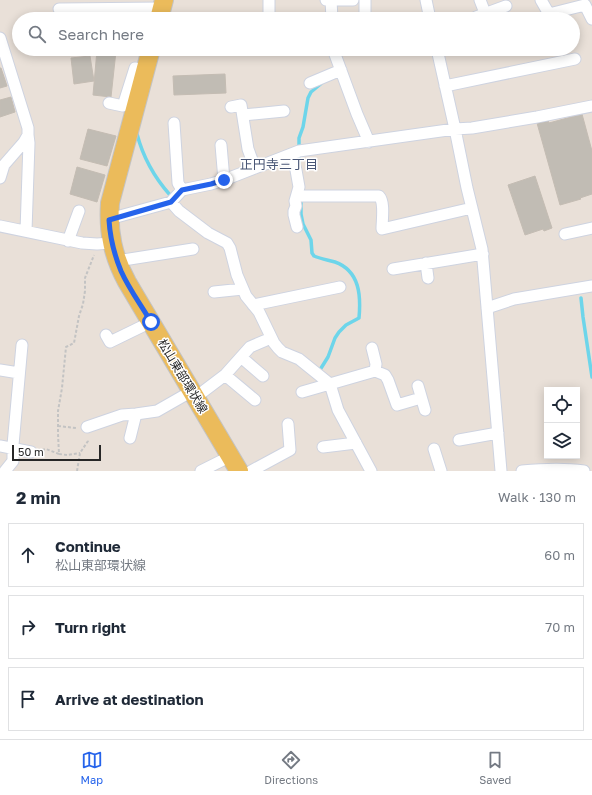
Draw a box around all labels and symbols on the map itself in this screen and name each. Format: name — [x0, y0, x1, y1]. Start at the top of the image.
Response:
district label: 正円寺三丁目 — [240, 156, 318, 172]
route end — [215, 171, 233, 189]
route start — [142, 313, 160, 331]
street label: 松山東部環状線 — [155, 336, 211, 416]
scale bar — [12, 443, 101, 462]

